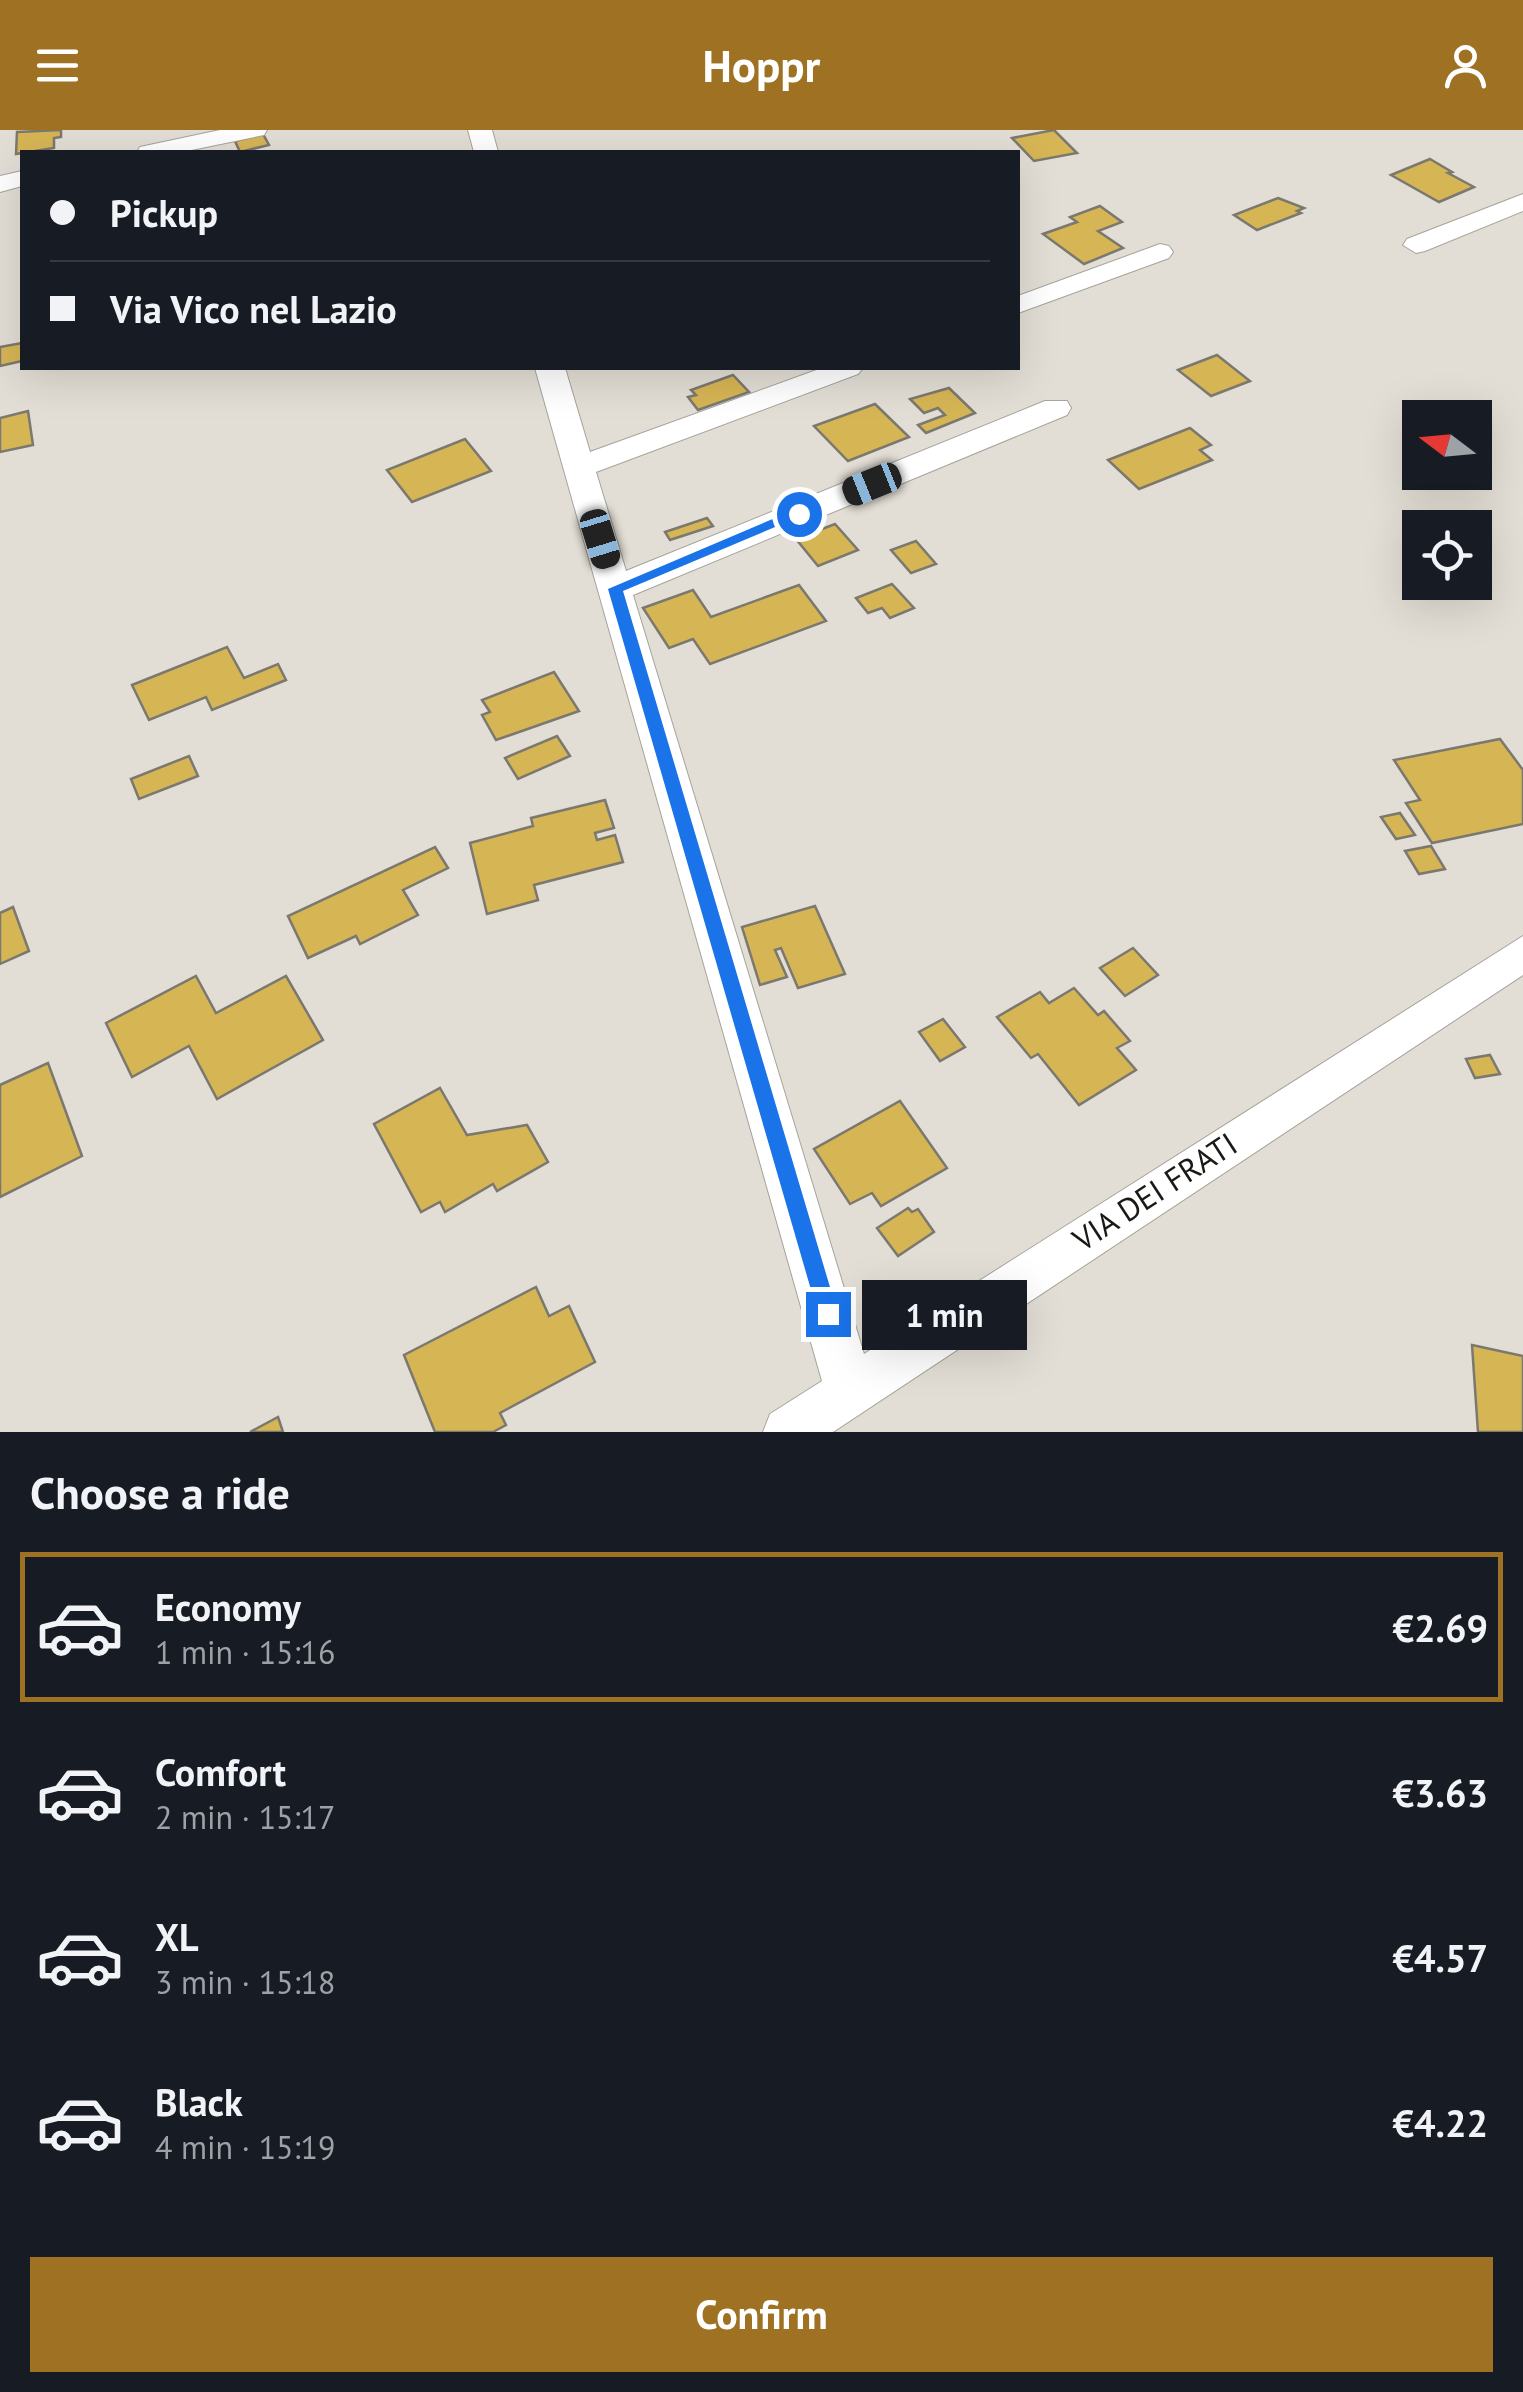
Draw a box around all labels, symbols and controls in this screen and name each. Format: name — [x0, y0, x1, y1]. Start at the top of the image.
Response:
text: Hoppr — [703, 36, 820, 94]
icon: menu — [30, 38, 85, 93]
icon: person — [1438, 38, 1493, 93]
text: Pickup — [110, 188, 218, 237]
text: Via Vico nel Lazio — [110, 284, 397, 333]
north arrow — [1402, 400, 1492, 490]
map controls — [1402, 400, 1492, 600]
car — [839, 459, 905, 509]
route start — [777, 492, 822, 537]
car — [577, 506, 623, 572]
button: locate — [1402, 510, 1492, 600]
street label: VIA DEI FRATI — [1063, 1122, 1245, 1260]
callout: 1 min — [863, 1279, 1028, 1349]
route end — [806, 1292, 851, 1337]
text: 1 min — [905, 1294, 984, 1336]
text: Choose a ride — [30, 1463, 290, 1521]
icon: car — [35, 1582, 125, 1672]
text: Economy — [155, 1582, 301, 1631]
text: €2.69 — [1392, 1603, 1488, 1652]
text: 1 min · 15:16 — [155, 1631, 335, 1673]
icon: car — [35, 1747, 125, 1837]
text: Comfort — [155, 1747, 286, 1796]
text: €3.63 — [1392, 1768, 1488, 1817]
text: 2 min · 15:17 — [155, 1796, 335, 1838]
icon: car — [35, 1912, 125, 2002]
text: XL — [155, 1912, 199, 1961]
text: €4.57 — [1392, 1933, 1488, 1982]
text: 3 min · 15:18 — [155, 1961, 335, 2003]
icon: car — [35, 2077, 125, 2167]
text: Black — [155, 2077, 243, 2126]
text: €4.22 — [1392, 2098, 1488, 2147]
text: 4 min · 15:19 — [155, 2126, 335, 2168]
button: Confirm — [30, 2257, 1493, 2372]

